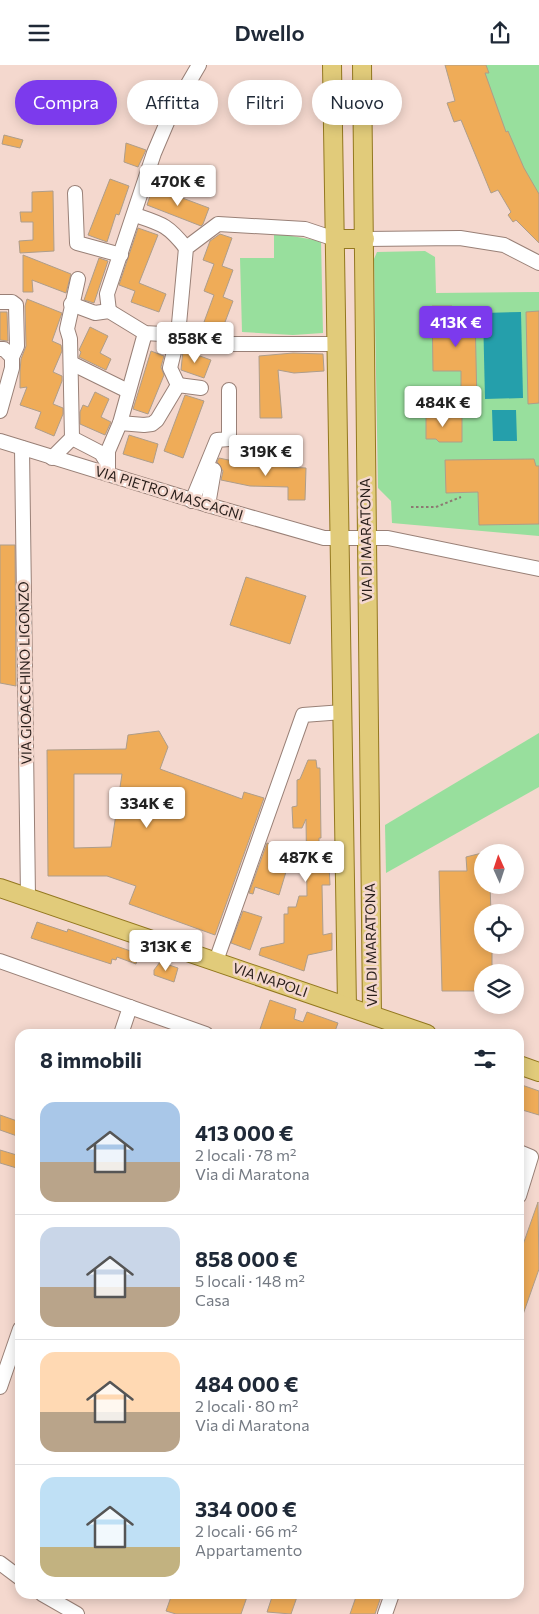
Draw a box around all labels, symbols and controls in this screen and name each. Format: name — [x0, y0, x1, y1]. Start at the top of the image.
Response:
icon: menu — [25, 19, 53, 47]
text: Dwello — [234, 19, 305, 46]
icon: share — [486, 19, 514, 47]
chip: Compra — [15, 80, 117, 125]
chip: Affitta — [127, 80, 218, 125]
chip: Filtri — [228, 80, 302, 125]
chip: Nuovo — [312, 80, 402, 125]
pin: 470K € — [137, 165, 219, 207]
text: 470K € — [151, 171, 205, 190]
pin: 413K € — [415, 305, 497, 348]
text: 413K € — [430, 312, 482, 331]
pin: 858K € — [154, 321, 236, 364]
text: 858K € — [168, 328, 222, 347]
pin: 484K € — [402, 385, 484, 428]
text: 484K € — [415, 392, 471, 411]
pin: 319K € — [225, 435, 307, 477]
text: 319K € — [240, 441, 292, 460]
street label: VIA PIETRO MASCAGNI — [93, 462, 245, 523]
street label: VIA DI MARATONA — [356, 478, 375, 602]
street label: VIA GIOACCHINO LIGONZO — [14, 581, 35, 765]
pin: 334K € — [106, 787, 188, 829]
text: 334K € — [120, 793, 174, 812]
pin: 487K € — [265, 841, 347, 883]
north arrow — [474, 844, 524, 894]
map controls — [474, 844, 524, 1014]
text: 487K € — [279, 847, 333, 866]
street label: VIA DI MARATONA — [361, 883, 380, 1007]
button: locate — [474, 904, 524, 954]
pin: 313K € — [125, 929, 207, 972]
text: 313K € — [140, 936, 192, 955]
street label: VIA NAPOLI — [230, 959, 310, 1000]
button: layers — [474, 964, 524, 1014]
icon: filters — [471, 1045, 499, 1073]
text: 8 immobili — [40, 1047, 142, 1072]
text: 413 000 € — [195, 1120, 294, 1145]
icon: home — [80, 1122, 140, 1182]
text: 2 locali · 78 m² — [195, 1145, 297, 1164]
text: Via di Maratona — [195, 1164, 310, 1183]
text: 858 000 € — [195, 1246, 298, 1271]
icon: home — [80, 1247, 140, 1307]
text: 5 locali · 148 m² — [195, 1271, 305, 1290]
text: Casa — [195, 1290, 230, 1309]
text: 484 000 € — [195, 1371, 298, 1396]
icon: home — [80, 1372, 140, 1432]
text: 2 locali · 80 m² — [195, 1396, 299, 1415]
text: Via di Maratona — [195, 1415, 310, 1434]
text: 334 000 € — [195, 1496, 297, 1521]
icon: home — [80, 1497, 140, 1557]
text: 2 locali · 66 m² — [195, 1521, 298, 1540]
text: Appartamento — [195, 1540, 302, 1559]

